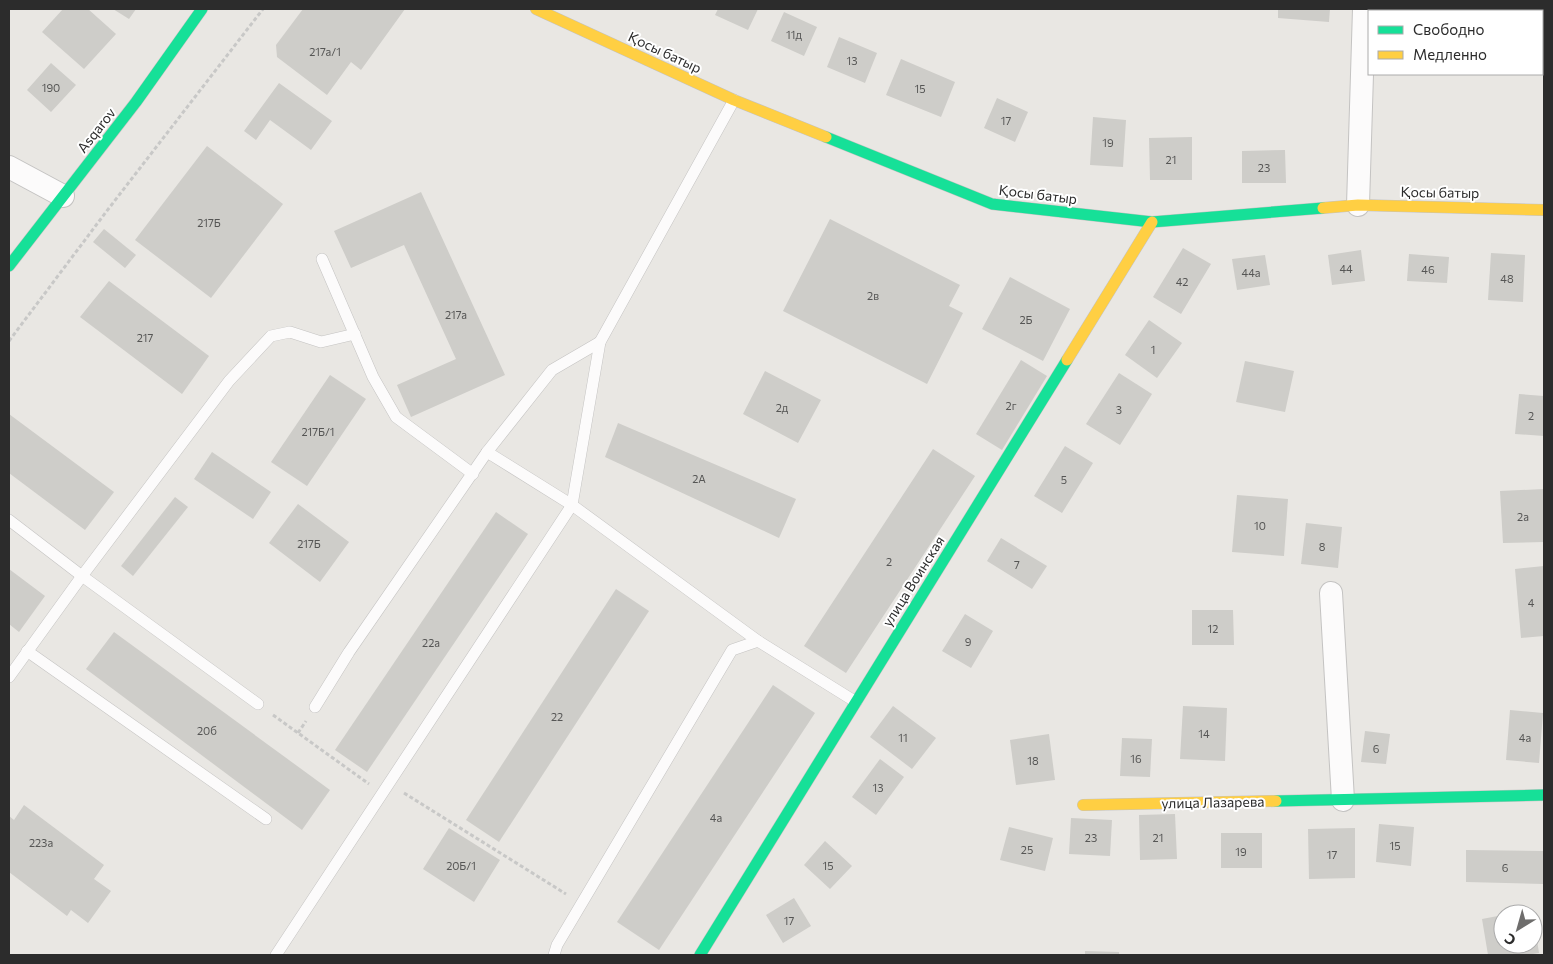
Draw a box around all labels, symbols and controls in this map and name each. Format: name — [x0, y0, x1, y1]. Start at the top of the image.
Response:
legend — [1368, 10, 1543, 75]
text: Свободно — [1413, 20, 1484, 38]
street label: Қосы батыр — [626, 28, 704, 76]
house number: 11д — [786, 28, 802, 41]
house number: 217а/1 — [309, 45, 341, 58]
text: Медленно — [1413, 45, 1487, 63]
house number: 13 — [847, 54, 857, 67]
house number: 190 — [42, 81, 60, 94]
house number: 15 — [914, 82, 926, 95]
street label: Asqarov — [73, 104, 119, 156]
house number: 17 — [1001, 114, 1011, 127]
house number: 19 — [1102, 136, 1114, 149]
house number: 21 — [1166, 153, 1176, 166]
house number: 23 — [1258, 161, 1270, 174]
street label: Қосы батыр — [998, 181, 1078, 207]
street label: Қосы батыр — [1400, 183, 1480, 201]
house number: 217Б — [197, 216, 221, 229]
house number: 44 — [1339, 262, 1353, 275]
house number: 46 — [1421, 263, 1435, 276]
house number: 44а — [1242, 266, 1260, 279]
house number: 48 — [1500, 272, 1514, 285]
house number: 42 — [1176, 275, 1188, 288]
house number: 2в — [867, 289, 879, 302]
house number: 217а — [445, 308, 467, 321]
house number: 2Б — [1020, 313, 1033, 326]
house number: 217 — [137, 331, 153, 344]
house number: 1 — [1151, 343, 1155, 356]
house number: 2г — [1006, 399, 1017, 412]
house number: 2д — [776, 401, 789, 414]
house number: 3 — [1116, 403, 1122, 416]
house number: 2 — [1528, 409, 1534, 422]
house number: 217Б/1 — [301, 425, 335, 438]
house number: 2А — [692, 472, 706, 485]
house number: 5 — [1061, 473, 1067, 486]
house number: 2а — [1517, 510, 1529, 523]
house number: 10 — [1254, 519, 1266, 532]
street label: улица Воинская — [878, 533, 948, 629]
house number: 217Б — [297, 537, 321, 550]
house number: 8 — [1319, 540, 1326, 553]
house number: 2 — [886, 555, 892, 568]
house number: 7 — [1014, 558, 1020, 571]
house number: 4 — [1528, 596, 1535, 609]
house number: 12 — [1208, 622, 1218, 635]
house number: 9 — [965, 635, 972, 648]
house number: 22а — [422, 636, 440, 649]
house number: 22 — [551, 710, 563, 723]
house number: 20б — [197, 724, 217, 737]
house number: 14 — [1198, 727, 1210, 740]
house number: 11 — [898, 731, 908, 744]
house number: 4а — [1519, 731, 1531, 744]
house number: 6 — [1373, 742, 1380, 755]
house number: 16 — [1130, 752, 1142, 765]
house number: 18 — [1027, 754, 1039, 767]
house number: 13 — [873, 781, 883, 794]
street label: улица Лазарева — [1161, 793, 1265, 811]
house number: 4а — [710, 811, 722, 824]
house number: 23 — [1085, 831, 1097, 844]
house number: 21 — [1153, 831, 1163, 844]
house number: 223а — [29, 836, 53, 849]
house number: 15 — [1389, 839, 1401, 852]
house number: 25 — [1021, 843, 1033, 856]
house number: 19 — [1235, 845, 1247, 858]
house number: 17 — [1327, 848, 1337, 861]
house number: 20Б/1 — [446, 859, 476, 872]
house number: 15 — [822, 859, 834, 872]
house number: 6 — [1502, 861, 1509, 874]
north arrow — [1493, 904, 1543, 954]
house number: 17 — [784, 914, 794, 927]
text: С — [1501, 930, 1519, 949]

